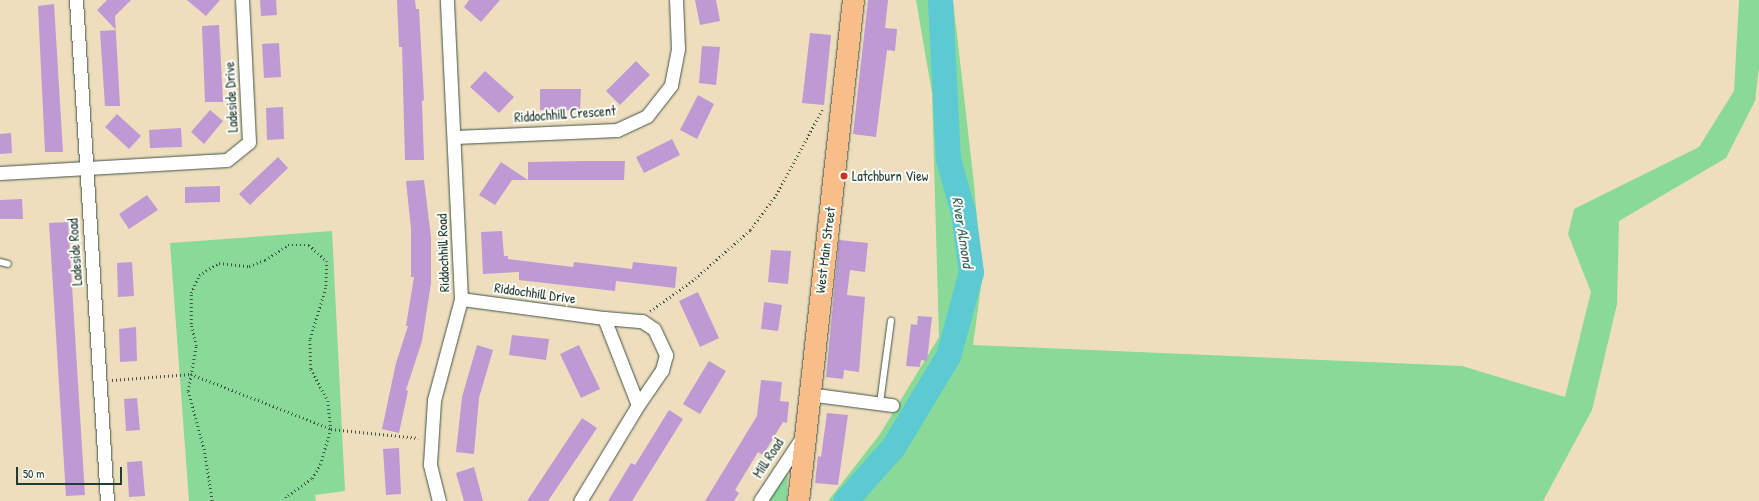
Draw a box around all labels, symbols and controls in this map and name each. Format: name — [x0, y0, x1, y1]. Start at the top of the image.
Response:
street label: Ladeside Drive — [221, 61, 241, 133]
street label: Riddochhill Crescent — [514, 102, 616, 126]
place label: Latchburn View — [852, 168, 928, 184]
marker: Latchburn View — [839, 171, 849, 181]
water label: River Almond — [949, 195, 977, 269]
street label: West Main Street — [811, 206, 839, 294]
street label: Riddochhill Road — [433, 213, 453, 293]
street label: Ladeside Road — [64, 218, 86, 286]
street label: Riddochhill Drive — [493, 279, 577, 307]
street label: Mill Road — [749, 435, 787, 481]
scale bar — [18, 459, 124, 485]
text: 50 m — [23, 465, 44, 482]

